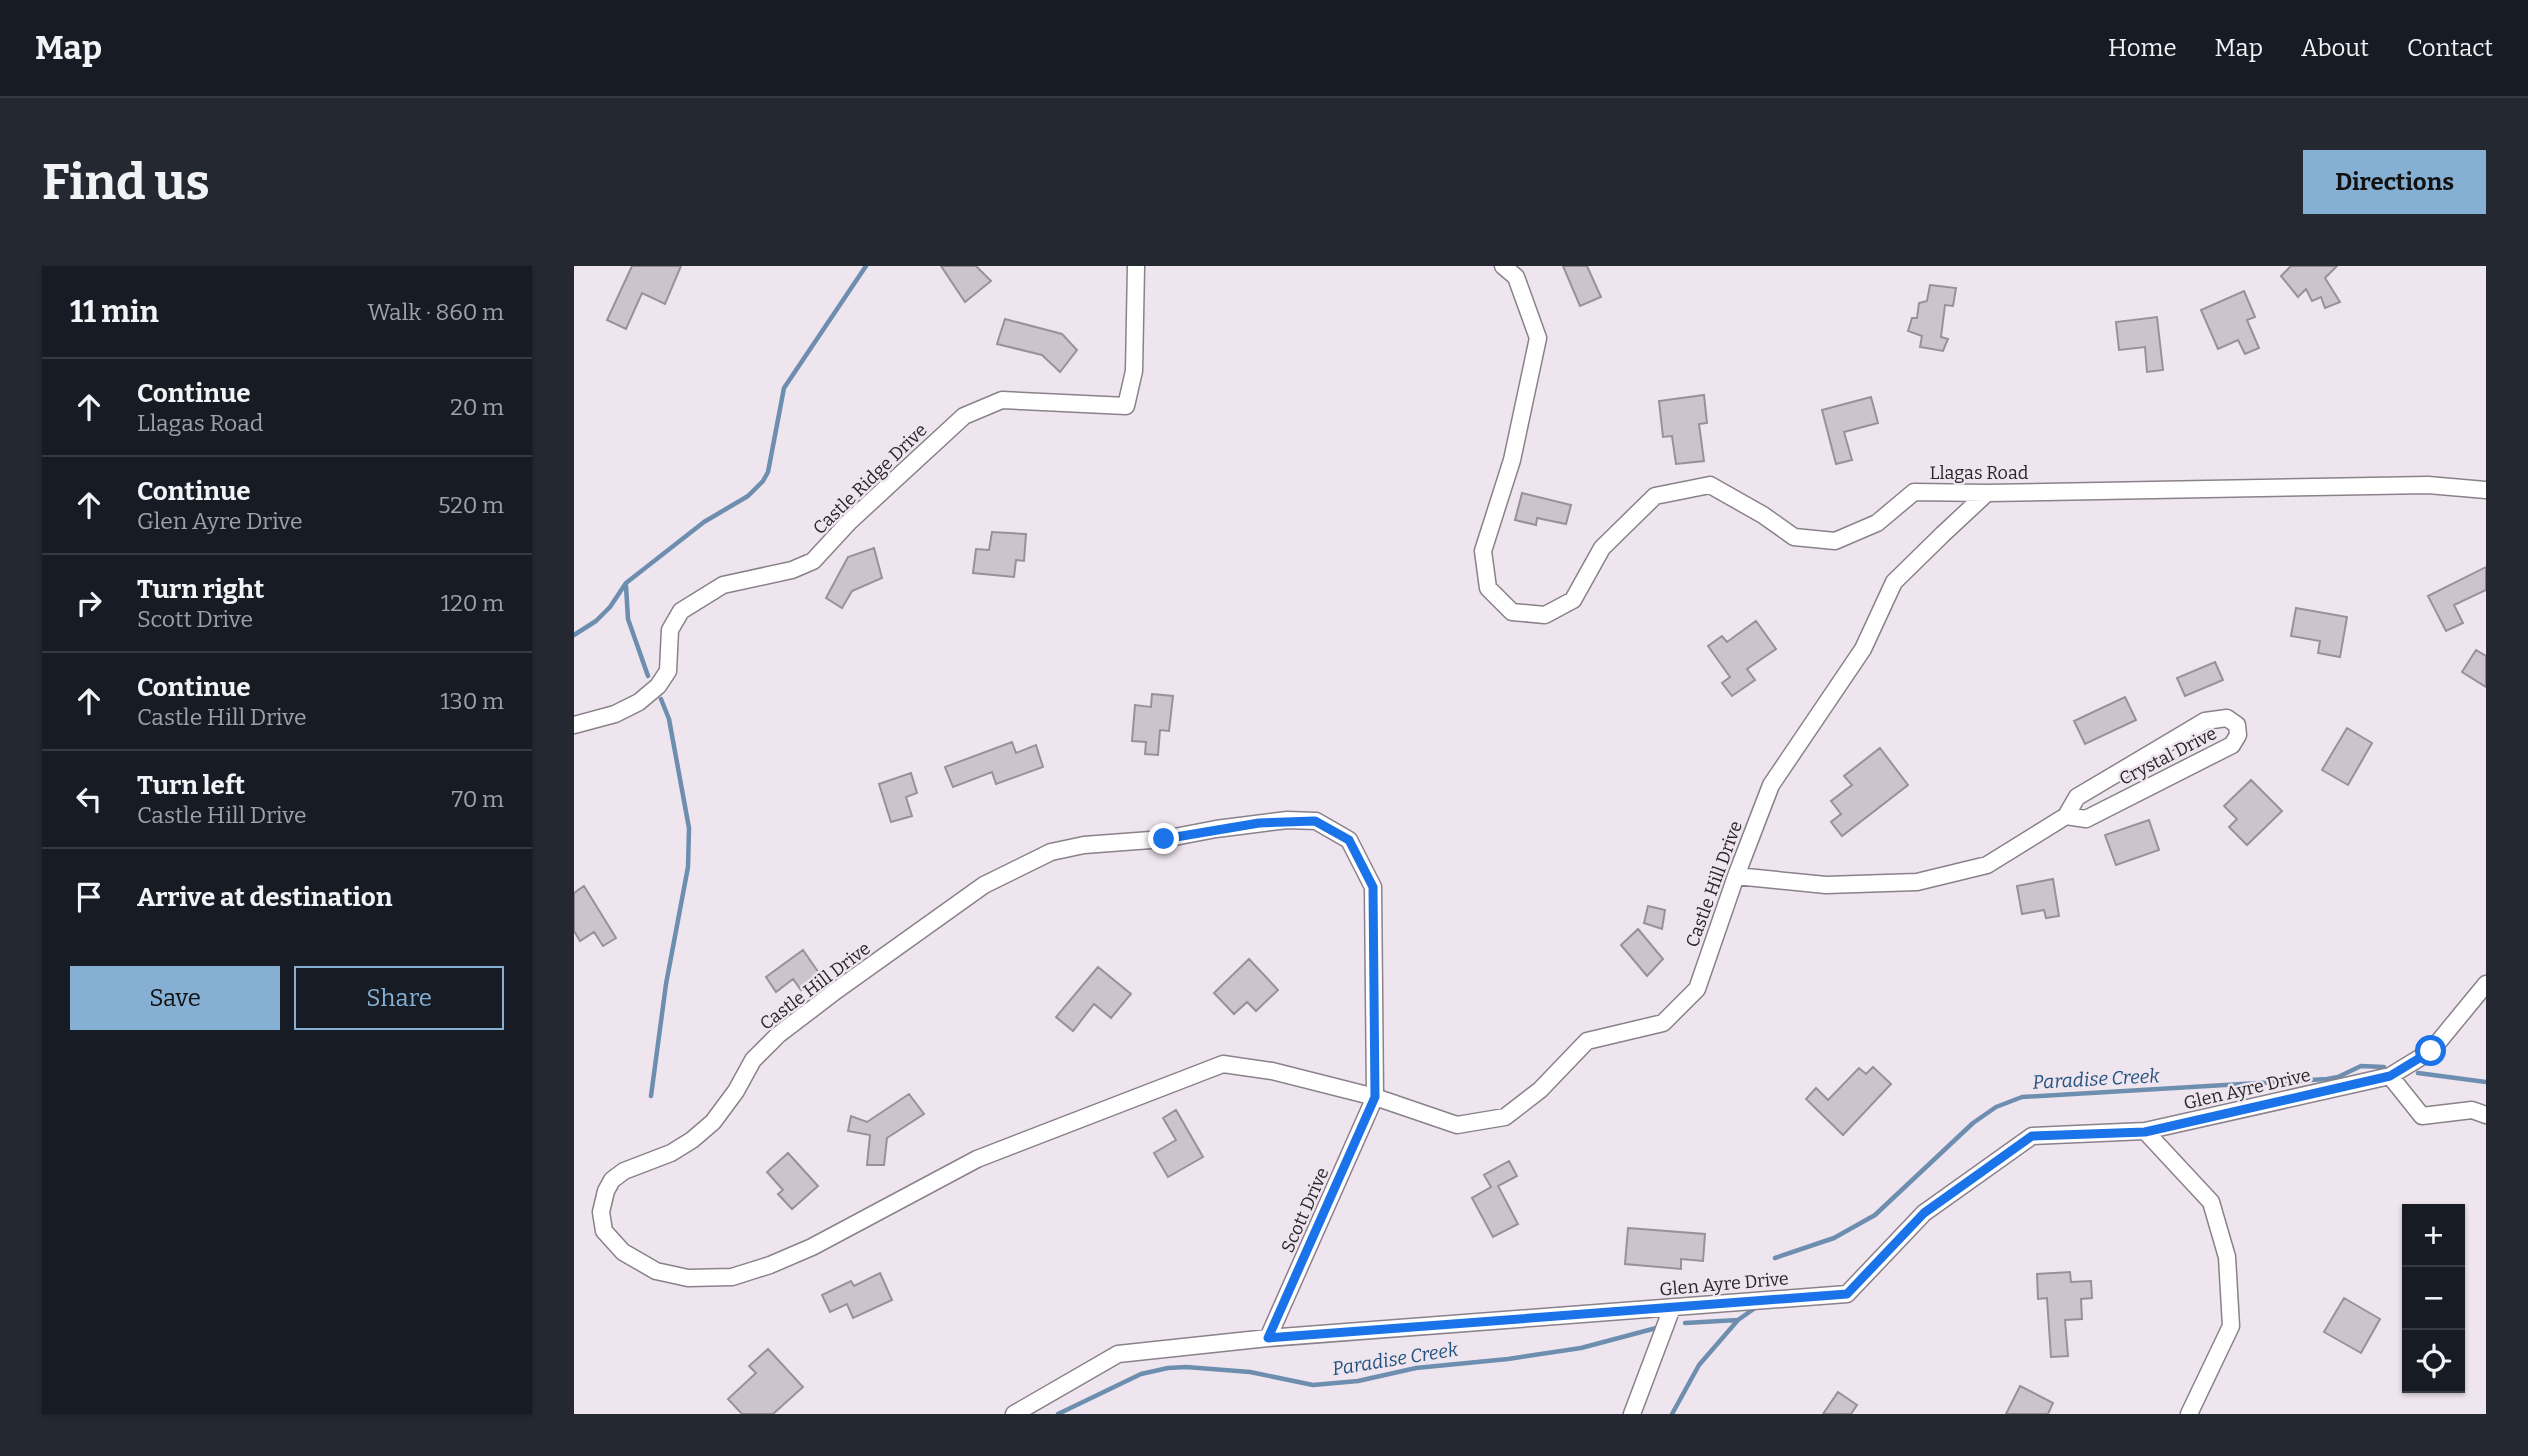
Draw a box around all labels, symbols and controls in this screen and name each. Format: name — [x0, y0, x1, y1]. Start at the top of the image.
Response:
text: Map — [35, 28, 102, 68]
text: Home — [2108, 34, 2177, 62]
text: Map — [2215, 34, 2263, 62]
text: About — [2301, 34, 2369, 62]
text: Contact — [2407, 34, 2493, 62]
button: Directions — [2303, 150, 2486, 214]
text: Find us — [42, 153, 210, 212]
text: 11 min — [70, 294, 159, 330]
text: Walk · 860 m — [367, 298, 504, 326]
text: Continue — [137, 378, 251, 409]
icon: ahead — [70, 388, 108, 426]
text: 20 m — [450, 393, 504, 421]
text: Llagas Road — [137, 409, 263, 437]
street label: Castle Ridge Drive — [808, 419, 932, 539]
street label: Llagas Road — [1930, 462, 2029, 484]
text: Continue — [137, 476, 251, 507]
icon: ahead — [70, 486, 108, 524]
text: 520 m — [438, 491, 504, 519]
text: Glen Ayre Drive — [137, 507, 303, 535]
text: Turn right — [137, 574, 264, 605]
icon: right — [70, 584, 108, 622]
text: 120 m — [441, 589, 504, 617]
text: Scott Drive — [137, 605, 253, 633]
text: Continue — [137, 672, 251, 703]
icon: ahead — [70, 682, 108, 720]
text: 130 m — [440, 687, 504, 715]
text: Castle Hill Drive — [137, 703, 307, 731]
street label: Crystal Drive — [2116, 722, 2220, 790]
text: Turn left — [137, 770, 245, 801]
icon: left — [70, 780, 108, 818]
text: 70 m — [452, 785, 504, 813]
text: Castle Hill Drive — [137, 801, 307, 829]
street label: Castle Hill Drive — [1681, 818, 1747, 950]
route end — [1148, 823, 1179, 854]
icon: arrive — [70, 878, 108, 916]
text: Arrive at destination — [137, 882, 392, 913]
street label: Castle Hill Drive — [755, 937, 875, 1035]
button: Save — [70, 966, 280, 1030]
button: Share — [294, 966, 504, 1030]
route start — [2415, 1035, 2446, 1066]
water label: Paradise Creek — [2032, 1064, 2161, 1094]
street label: Glen Ayre Drive — [2181, 1064, 2313, 1114]
street label: Scott Drive — [1276, 1164, 1334, 1256]
map controls — [2402, 1204, 2465, 1393]
button: + — [2402, 1204, 2465, 1267]
street label: Glen Ayre Drive — [1658, 1267, 1790, 1301]
button: − — [2402, 1267, 2465, 1330]
button: locate — [2402, 1330, 2465, 1393]
water label: Paradise Creek — [1330, 1338, 1460, 1380]

